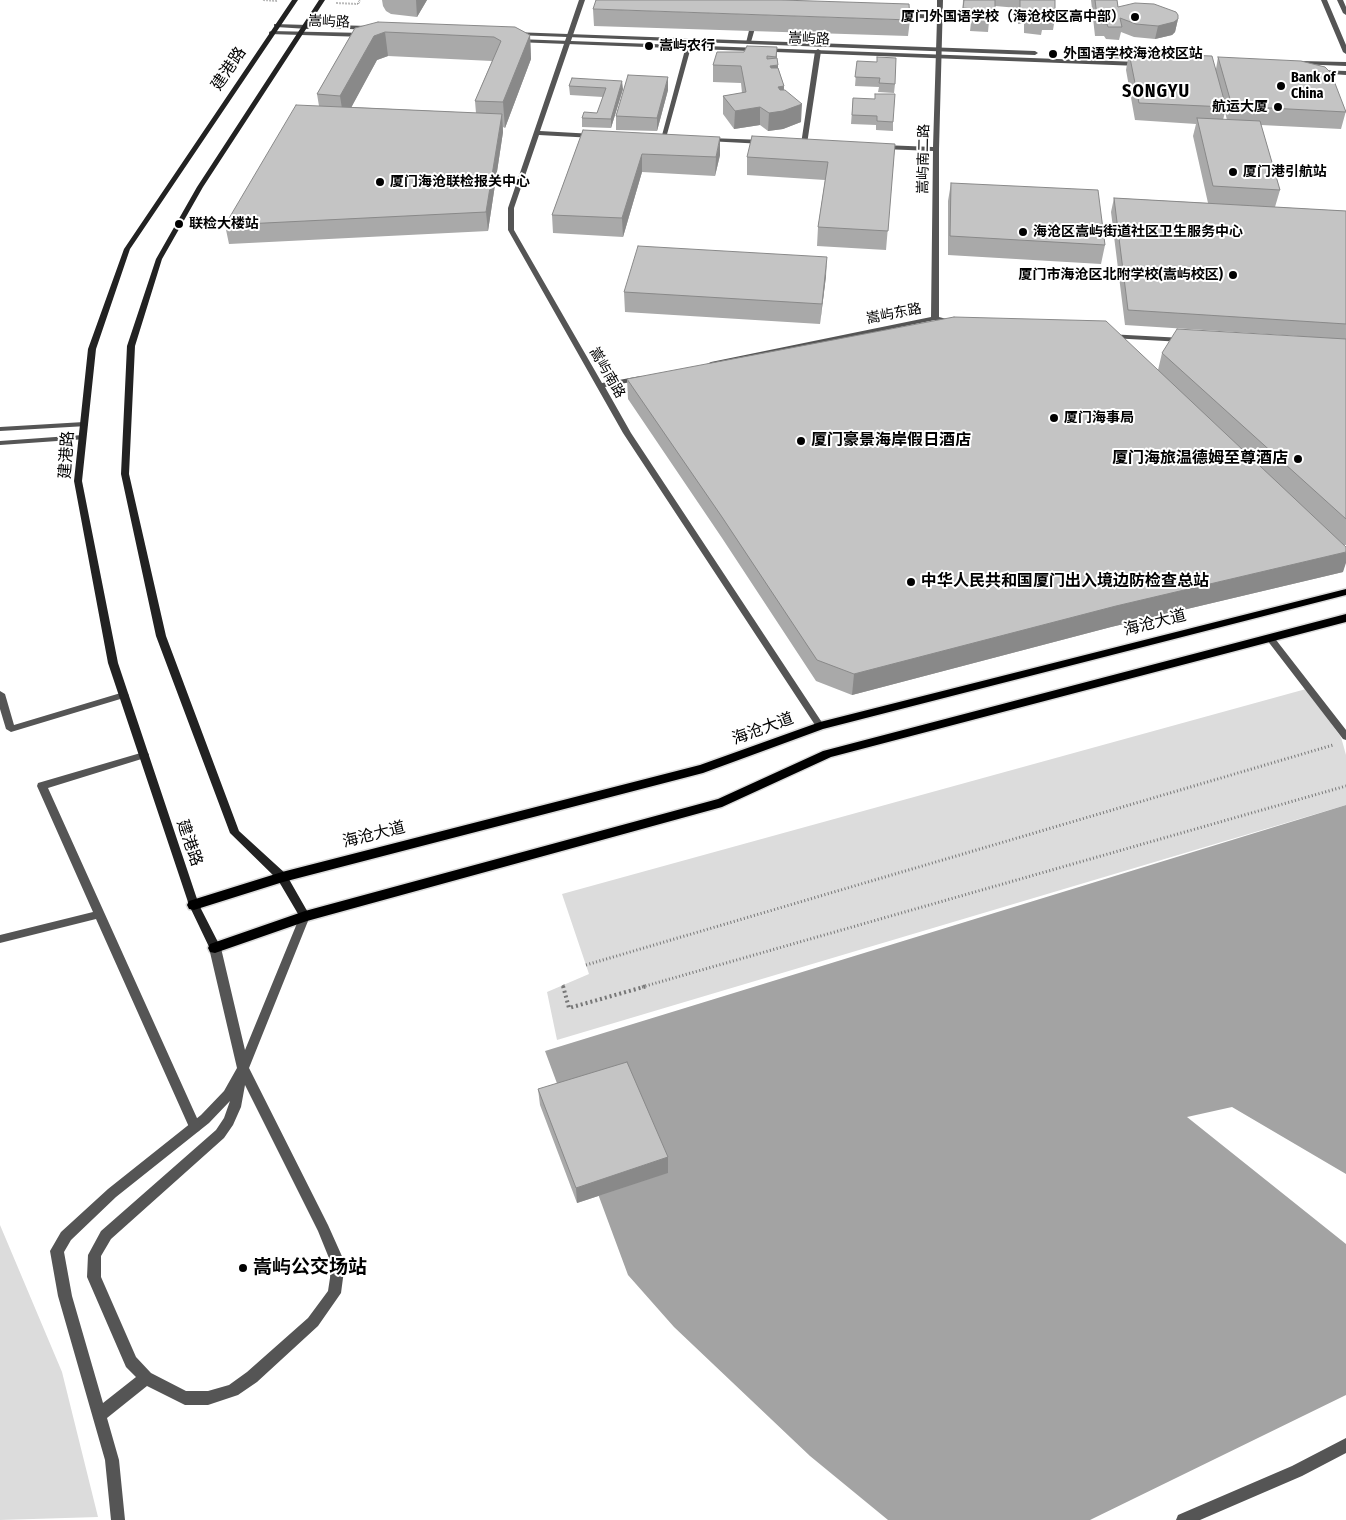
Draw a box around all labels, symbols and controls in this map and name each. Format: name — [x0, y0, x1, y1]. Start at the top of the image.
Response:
place label: 厦门外国语学校（海沧校区高中部） — [901, 9, 1125, 25]
marker: 厦门外国语学校（海沧校区高中部） — [1129, 11, 1141, 23]
street label: 嵩屿路 — [308, 13, 350, 31]
street label: 嵩屿路 — [788, 30, 830, 48]
place label: 嵩屿农行 — [659, 38, 715, 54]
marker: 嵩屿农行 — [643, 40, 655, 52]
street label: 建港路 — [208, 44, 250, 94]
place label: 外国语学校海沧校区站 — [1063, 46, 1203, 62]
marker: 外国语学校海沧校区站 — [1047, 48, 1059, 60]
place label: Bank of China — [1291, 70, 1335, 102]
marker: Bank of China — [1275, 80, 1287, 92]
district label: SONGYU — [1121, 81, 1191, 103]
place label: 航运大厦 — [1212, 99, 1268, 115]
marker: 航运大厦 — [1272, 101, 1284, 113]
street label: 嵩屿南二路 — [915, 124, 933, 194]
place label: 厦门港引航站 — [1243, 164, 1327, 180]
marker: 厦门港引航站 — [1227, 166, 1239, 178]
place label: 厦门海沧联检报关中心 — [390, 174, 530, 190]
marker: 厦门海沧联检报关中心 — [374, 176, 386, 188]
place label: 联检大楼站 — [189, 216, 259, 232]
marker: 联检大楼站 — [173, 218, 185, 230]
place label: 海沧区嵩屿街道社区卫生服务中心 — [1033, 224, 1243, 240]
marker: 海沧区嵩屿街道社区卫生服务中心 — [1017, 226, 1029, 238]
place label: 厦门市海沧区北附学校(嵩屿校区) — [1019, 267, 1223, 283]
marker: 厦门市海沧区北附学校(嵩屿校区) — [1227, 269, 1239, 281]
street label: 嵩屿东路 — [865, 300, 923, 328]
street label: 嵩屿南路 — [586, 345, 628, 401]
place label: 厦门海事局 — [1064, 410, 1134, 426]
marker: 厦门海事局 — [1048, 412, 1060, 424]
street label: 建港路 — [56, 430, 78, 480]
place label: 厦门豪景海岸假日酒店 — [811, 431, 971, 451]
marker: 厦门豪景海岸假日酒店 — [795, 435, 807, 447]
place label: 厦门海旅温德姆至尊酒店 — [1112, 449, 1288, 469]
marker: 厦门海旅温德姆至尊酒店 — [1292, 453, 1304, 465]
place label: 中华人民共和国厦门出入境边防检查总站 — [921, 572, 1209, 592]
marker: 中华人民共和国厦门出入境边防检查总站 — [905, 576, 917, 588]
street label: 海沧大道 — [1122, 606, 1188, 640]
street label: 海沧大道 — [730, 709, 796, 749]
street label: 建港路 — [172, 817, 206, 869]
street label: 海沧大道 — [341, 818, 407, 852]
place label: 嵩屿公交场站 — [253, 1257, 367, 1279]
marker: 嵩屿公交场站 — [237, 1262, 249, 1274]

